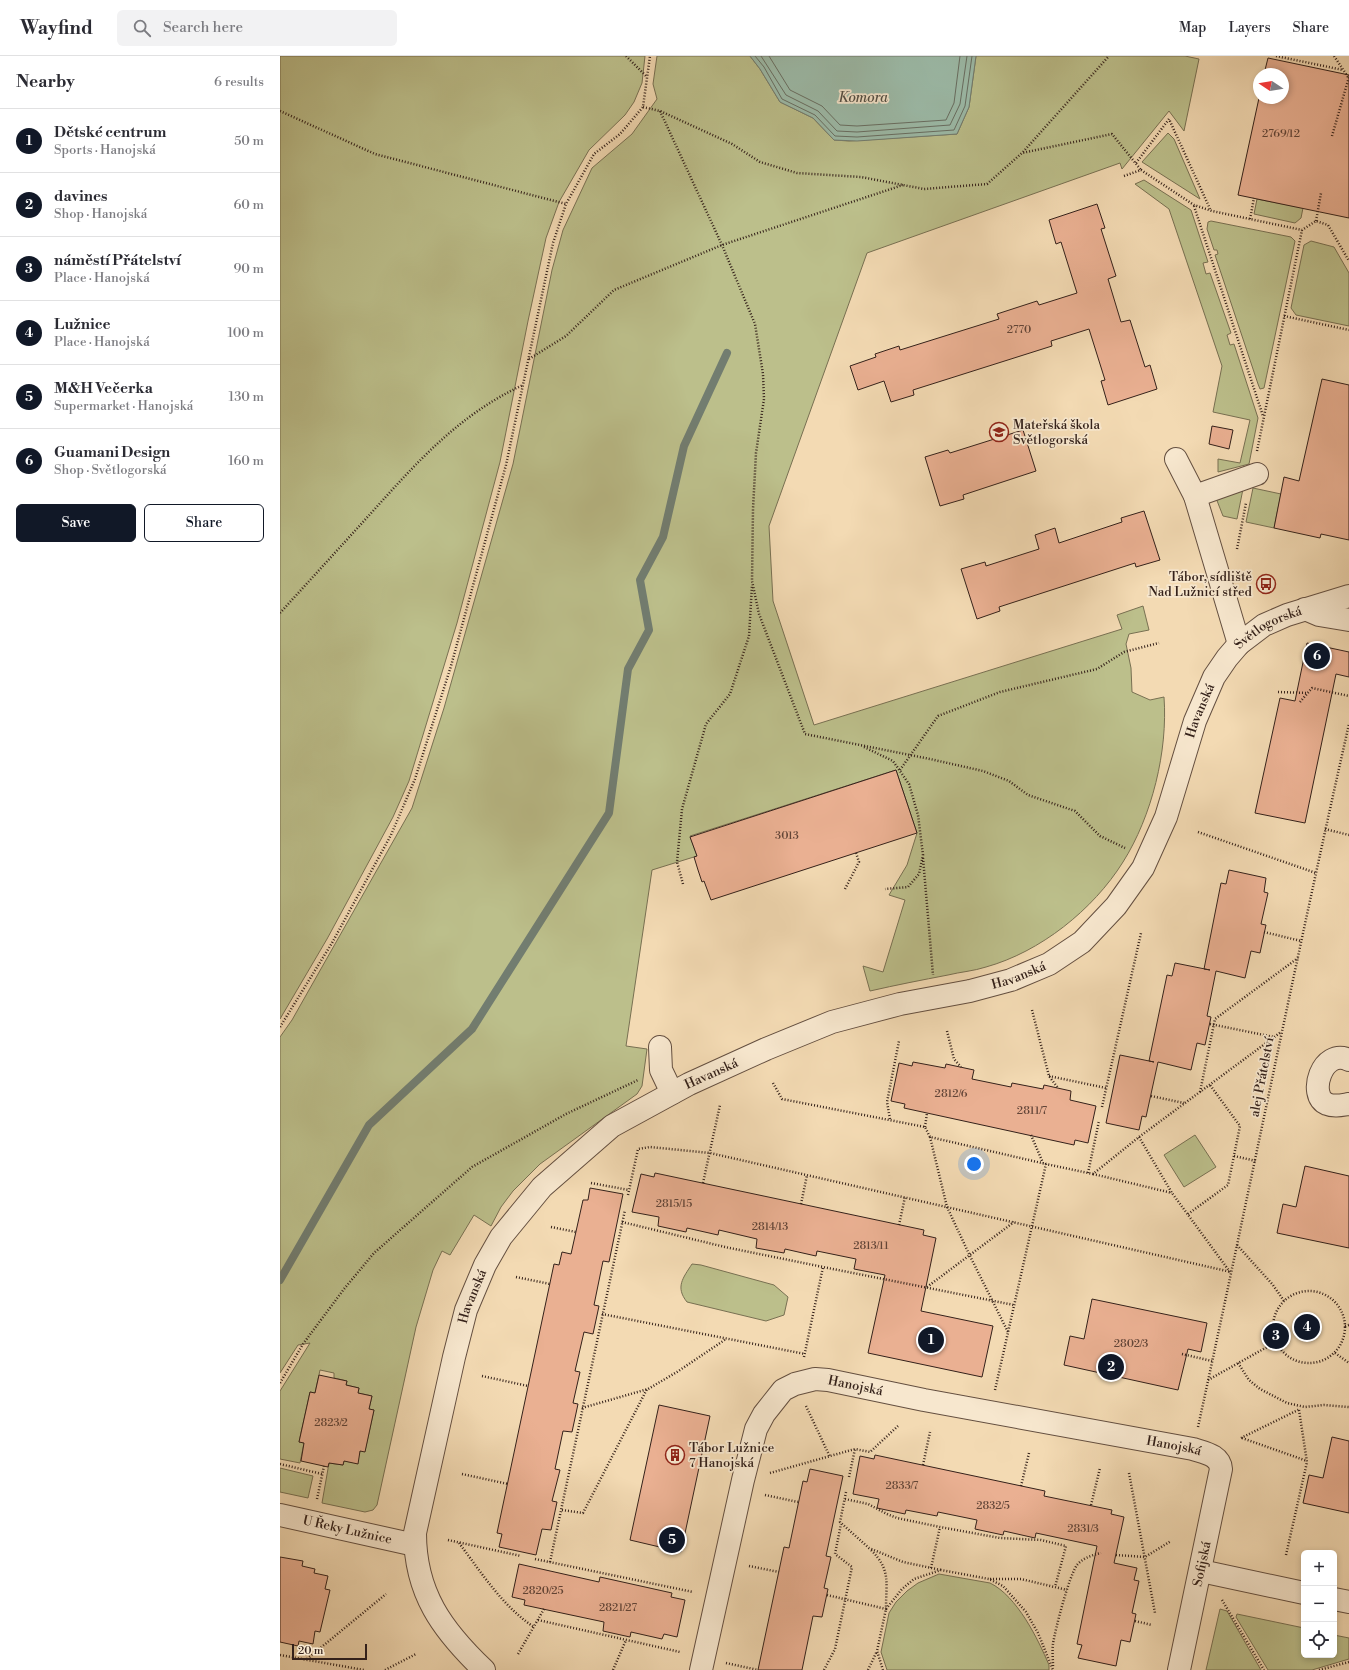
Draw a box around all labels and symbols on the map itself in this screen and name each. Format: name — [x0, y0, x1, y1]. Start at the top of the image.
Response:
north arrow — [1253, 68, 1289, 104]
water label: Komora — [838, 89, 888, 107]
house number: 2769/12 — [1262, 127, 1300, 141]
house number: 2770 — [1007, 323, 1031, 337]
place label: Mateřská škola Světlogorská — [1013, 417, 1100, 448]
school or university icon: Mateřská škola Světlogorská — [988, 421, 1010, 443]
place label: Tábor, sídliště Nad Lužnicí střed — [1148, 569, 1253, 600]
bus stop icon: Tábor, sídliště Nad Lužnicí střed — [1255, 573, 1277, 595]
street label: Světlogorská — [1231, 603, 1304, 652]
pin: 6 — [1304, 641, 1330, 671]
street label: Havanská — [1182, 681, 1218, 740]
house number: 3013 — [775, 829, 799, 843]
street label: Havanská — [990, 958, 1049, 993]
street label: alej Přátelství — [1246, 1035, 1278, 1118]
street label: Havanská — [682, 1055, 741, 1093]
house number: 2812/6 — [935, 1087, 968, 1101]
house number: 2811/7 — [1017, 1104, 1048, 1118]
your location — [964, 1154, 984, 1174]
house number: 2815/15 — [656, 1197, 692, 1211]
house number: 2814/13 — [752, 1220, 788, 1234]
house number: 2813/11 — [853, 1239, 889, 1253]
street label: Havanská — [455, 1267, 490, 1325]
pin: 4 — [1294, 1312, 1320, 1342]
pin: 3 — [1263, 1321, 1289, 1351]
pin: 1 — [918, 1325, 944, 1355]
house number: 2802/3 — [1114, 1337, 1148, 1351]
pin: 2 — [1098, 1352, 1124, 1382]
street label: Hanojská — [827, 1372, 885, 1399]
house number: 2823/2 — [314, 1416, 348, 1430]
street label: Hanojská — [1145, 1433, 1204, 1459]
place label: Tábor Lužnice 7 Hanojská — [689, 1440, 775, 1471]
building icon: Tábor Lužnice 7 Hanojská — [664, 1444, 686, 1466]
house number: 2833/7 — [886, 1479, 919, 1493]
house number: 2832/5 — [976, 1499, 1010, 1513]
street label: U Řeky Lužnice — [301, 1512, 394, 1548]
house number: 2831/3 — [1067, 1522, 1099, 1536]
pin: 5 — [659, 1525, 685, 1555]
street label: Sofijská — [1189, 1539, 1215, 1588]
house number: 2820/25 — [523, 1584, 564, 1598]
house number: 2821/27 — [599, 1601, 637, 1615]
scale bar — [292, 1642, 367, 1661]

